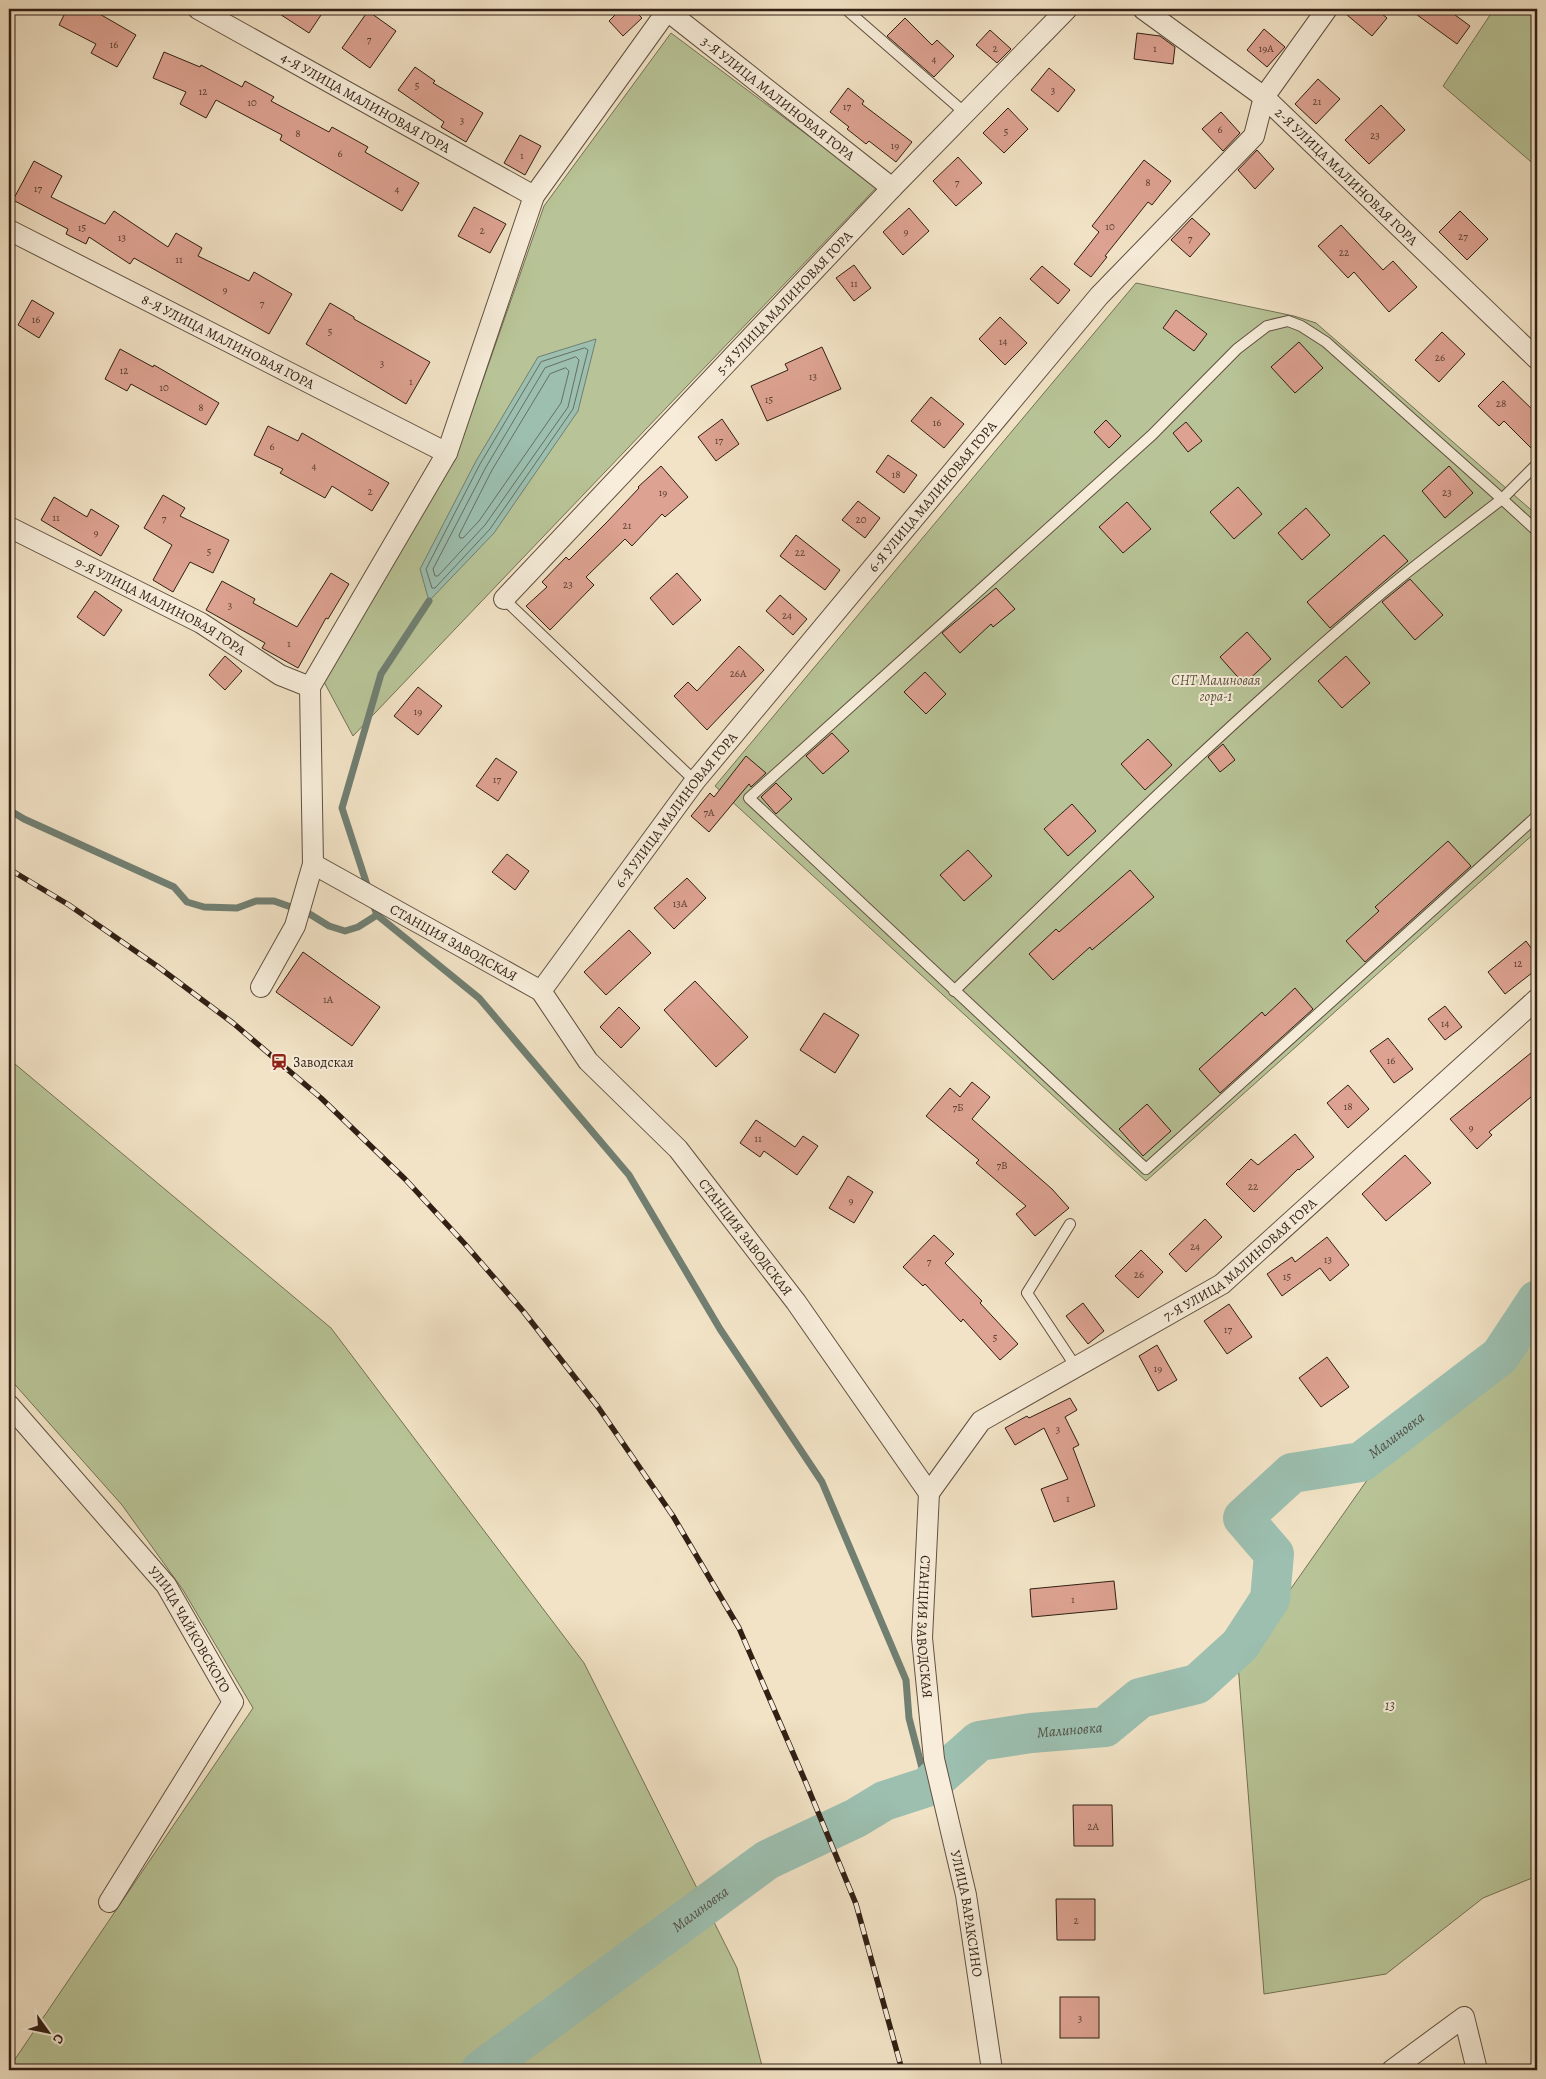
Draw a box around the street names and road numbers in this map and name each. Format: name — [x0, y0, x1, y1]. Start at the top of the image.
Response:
street label: 3-Я УЛИЦА МАЛИНОВАЯ ГОРА — [697, 32, 859, 166]
street label: 4-Я УЛИЦА МАЛИНОВАЯ ГОРА — [277, 48, 454, 158]
street label: 2-Я УЛИЦА МАЛИНОВАЯ ГОРА — [1271, 103, 1422, 250]
street label: 5-Я УЛИЦА МАЛИНОВАЯ ГОРА — [712, 226, 857, 379]
street label: 8-Я УЛИЦА МАЛИНОВАЯ ГОРА — [138, 290, 318, 394]
street label: 6-Я УЛИЦА МАЛИНОВАЯ ГОРА — [864, 416, 1002, 576]
street label: 9-Я УЛИЦА МАЛИНОВАЯ ГОРА — [72, 553, 250, 660]
street label: 6-Я УЛИЦА МАЛИНОВАЯ ГОРА — [611, 728, 742, 892]
street label: СТАНЦИЯ ЗАВОДСКАЯ — [386, 900, 521, 986]
street label: СТАНЦИЯ ЗАВОДСКАЯ — [694, 1175, 797, 1300]
street label: 7-Я УЛИЦА МАЛИНОВАЯ ГОРА — [1160, 1193, 1321, 1325]
street label: СТАНЦИЯ ЗАВОДСКАЯ — [912, 1555, 937, 1699]
street label: УЛИЦА ЧАЙКОВСКОГО — [144, 1562, 235, 1697]
street label: УЛИЦА ВАРАКСИНО — [946, 1848, 987, 1979]

